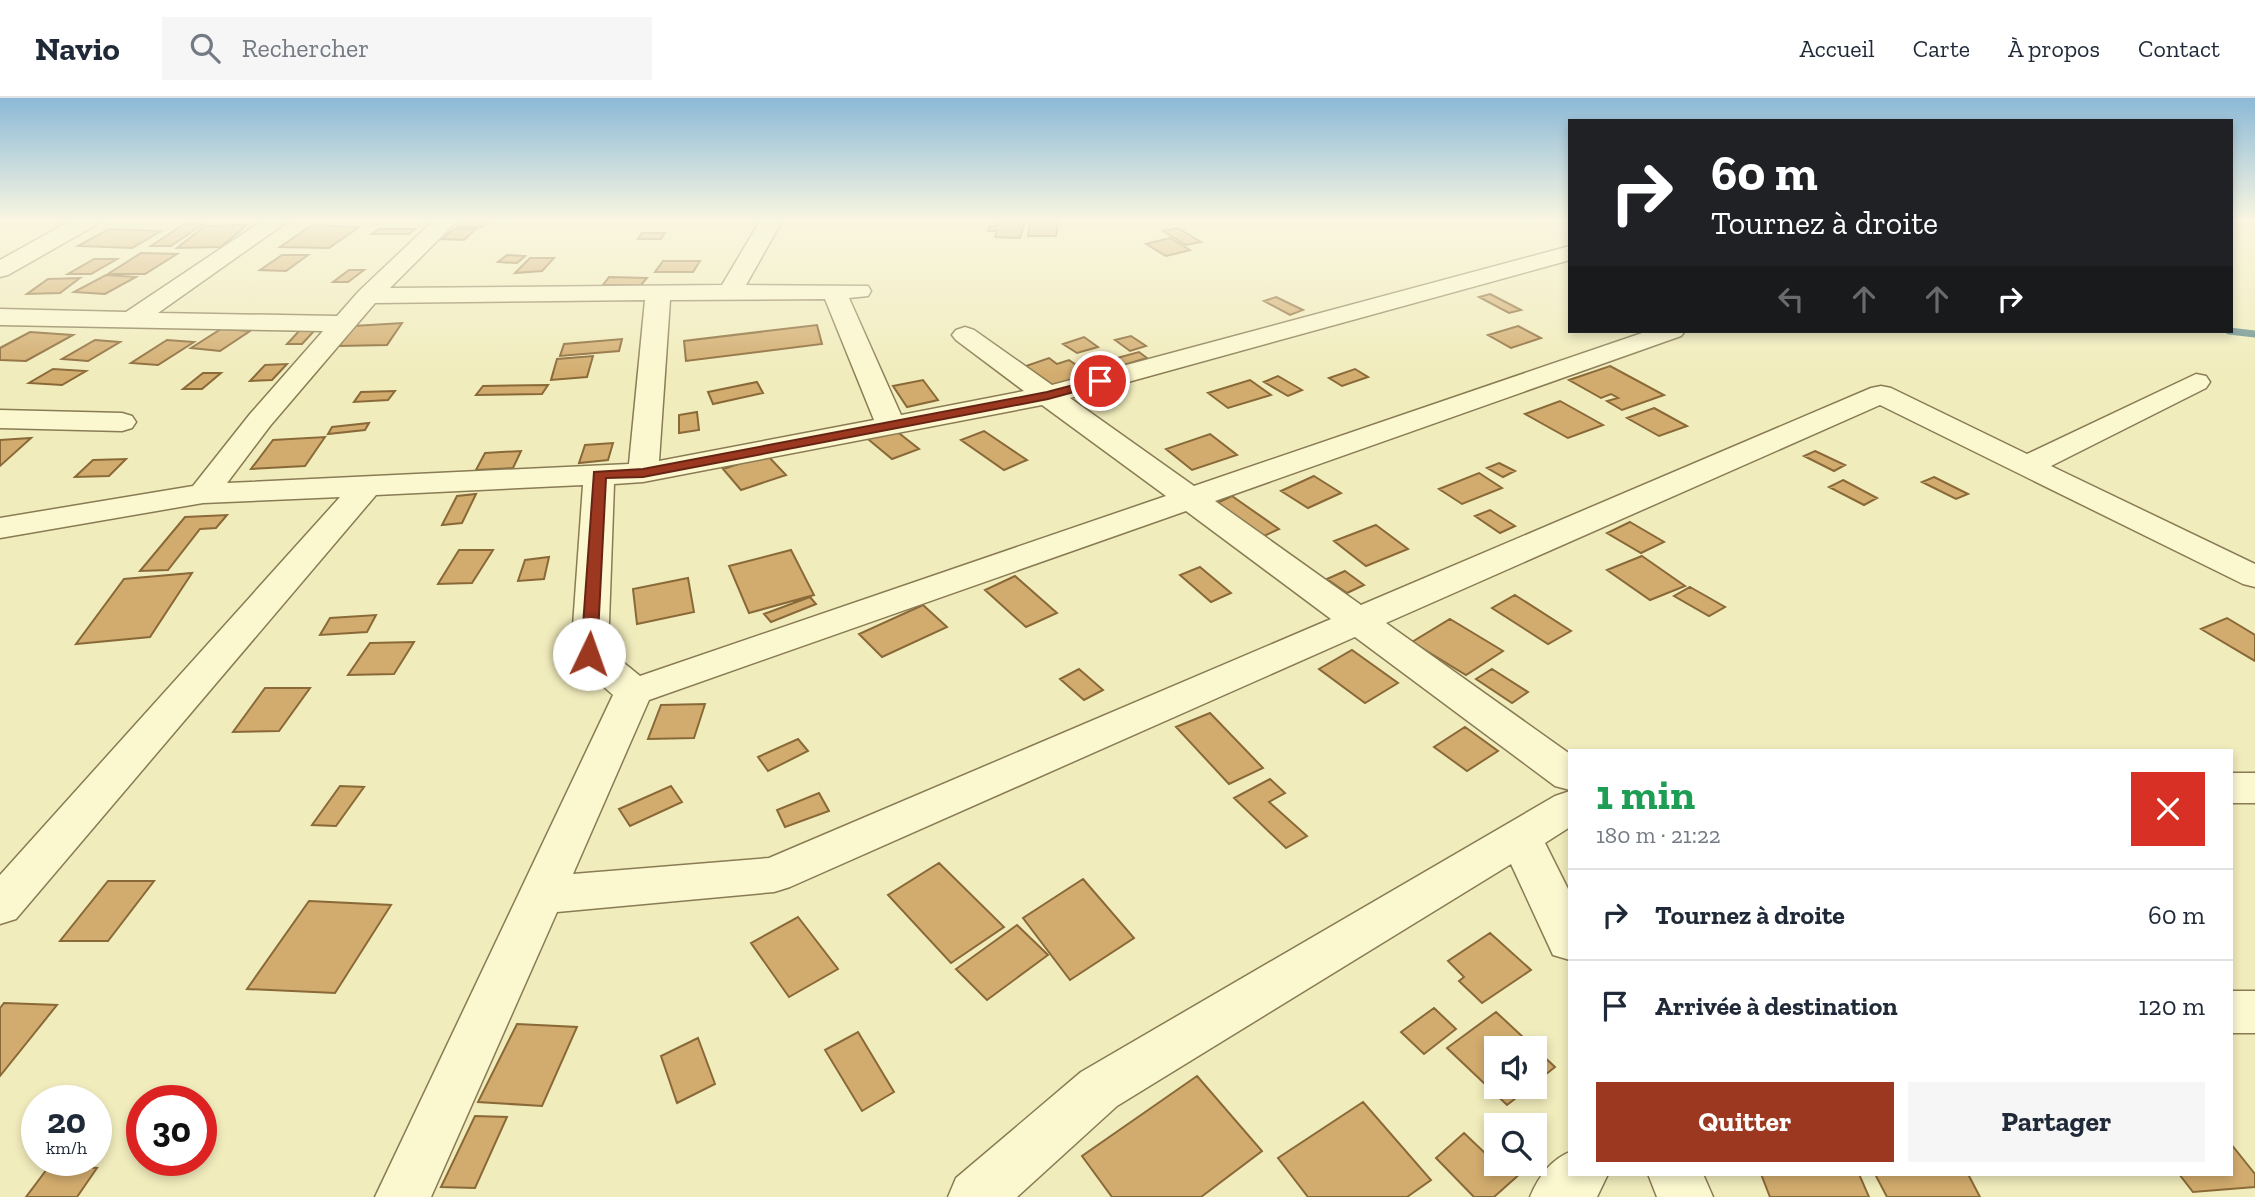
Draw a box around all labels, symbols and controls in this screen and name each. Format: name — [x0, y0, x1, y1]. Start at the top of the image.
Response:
search box — [162, 17, 652, 80]
text: Navio — [35, 29, 120, 68]
icon: search — [186, 29, 224, 67]
text: Rechercher — [242, 32, 369, 64]
text: Accueil — [1799, 34, 1875, 63]
text: Carte — [1913, 34, 1970, 63]
text: À propos — [2008, 34, 2100, 63]
text: Contact — [2138, 34, 2220, 63]
text: 60 m — [1711, 144, 1818, 203]
icon: right — [1596, 147, 1687, 238]
text: Tournez à droite — [1711, 204, 1938, 242]
icon: left — [1772, 280, 1810, 318]
icon: ahead — [1845, 280, 1883, 318]
icon: ahead — [1918, 280, 1956, 318]
icon: right — [1991, 280, 2029, 318]
pin — [1070, 351, 1130, 411]
icon: arrive — [1081, 362, 1119, 400]
position arrow — [552, 617, 626, 691]
text: 1 min — [1596, 769, 1695, 820]
button: close — [2131, 772, 2205, 846]
text: 180 m · 21:22 — [1596, 821, 1721, 849]
icon: right — [1596, 896, 1634, 934]
text: Tournez à droite — [1655, 899, 1845, 931]
text: 60 m — [2148, 899, 2205, 931]
icon: arrive — [1596, 987, 1634, 1025]
text: Arrivée à destination — [1655, 990, 1898, 1022]
text: 120 m — [2138, 990, 2205, 1022]
map controls — [1484, 1036, 1547, 1176]
button: sound — [1484, 1036, 1547, 1099]
button: Quitter — [1596, 1082, 1894, 1162]
button: Partager — [1908, 1082, 2205, 1162]
speed limit sign: 30 — [126, 1085, 217, 1176]
text: 20 — [47, 1100, 86, 1142]
button: search — [1484, 1113, 1547, 1176]
text: km/h — [46, 1137, 87, 1159]

